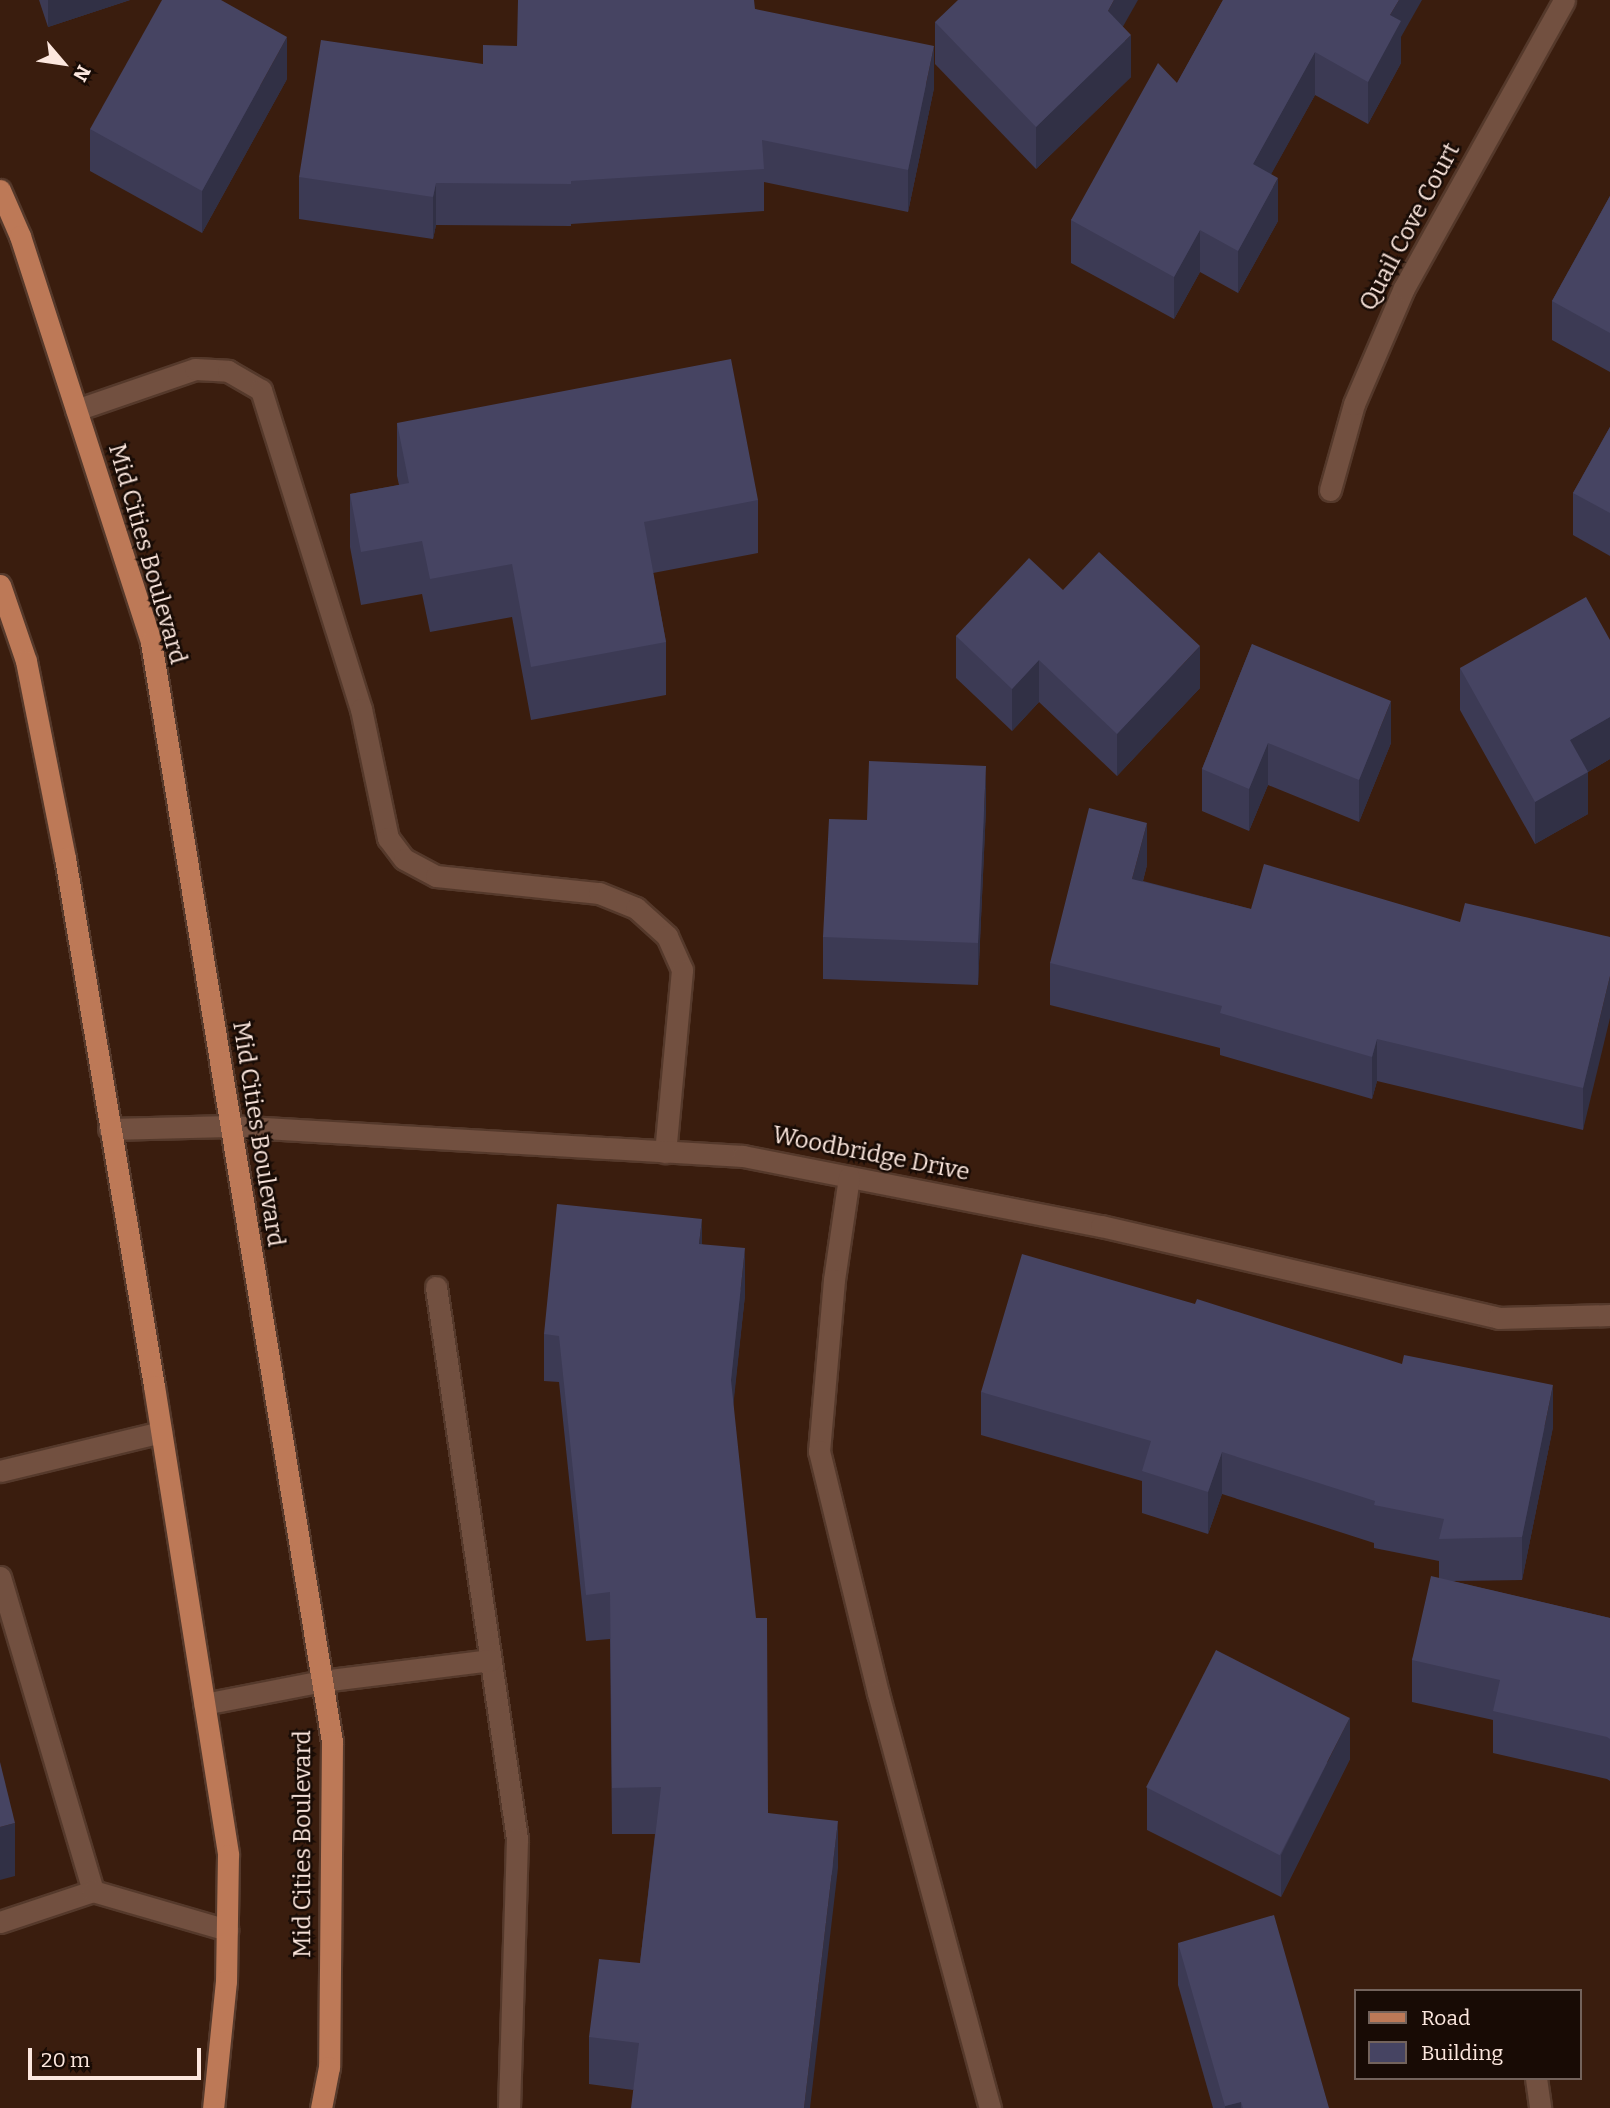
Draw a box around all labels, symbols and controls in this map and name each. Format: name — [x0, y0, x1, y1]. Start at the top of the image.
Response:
north arrow — [28, 28, 98, 98]
text: N — [68, 61, 95, 85]
street label: Quail Cove Court — [1354, 138, 1466, 316]
street label: Mid Cities Boulevard — [102, 441, 192, 667]
street label: Mid Cities Boulevard — [226, 1019, 290, 1249]
street label: Woodbridge Drive — [770, 1121, 972, 1187]
street label: Mid Cities Boulevard — [289, 1730, 317, 1958]
legend — [1354, 1989, 1582, 2080]
text: Road — [1421, 2005, 1470, 2031]
scale bar — [32, 2035, 205, 2078]
text: Building — [1421, 2040, 1503, 2066]
text: 20 m — [41, 2047, 90, 2073]

